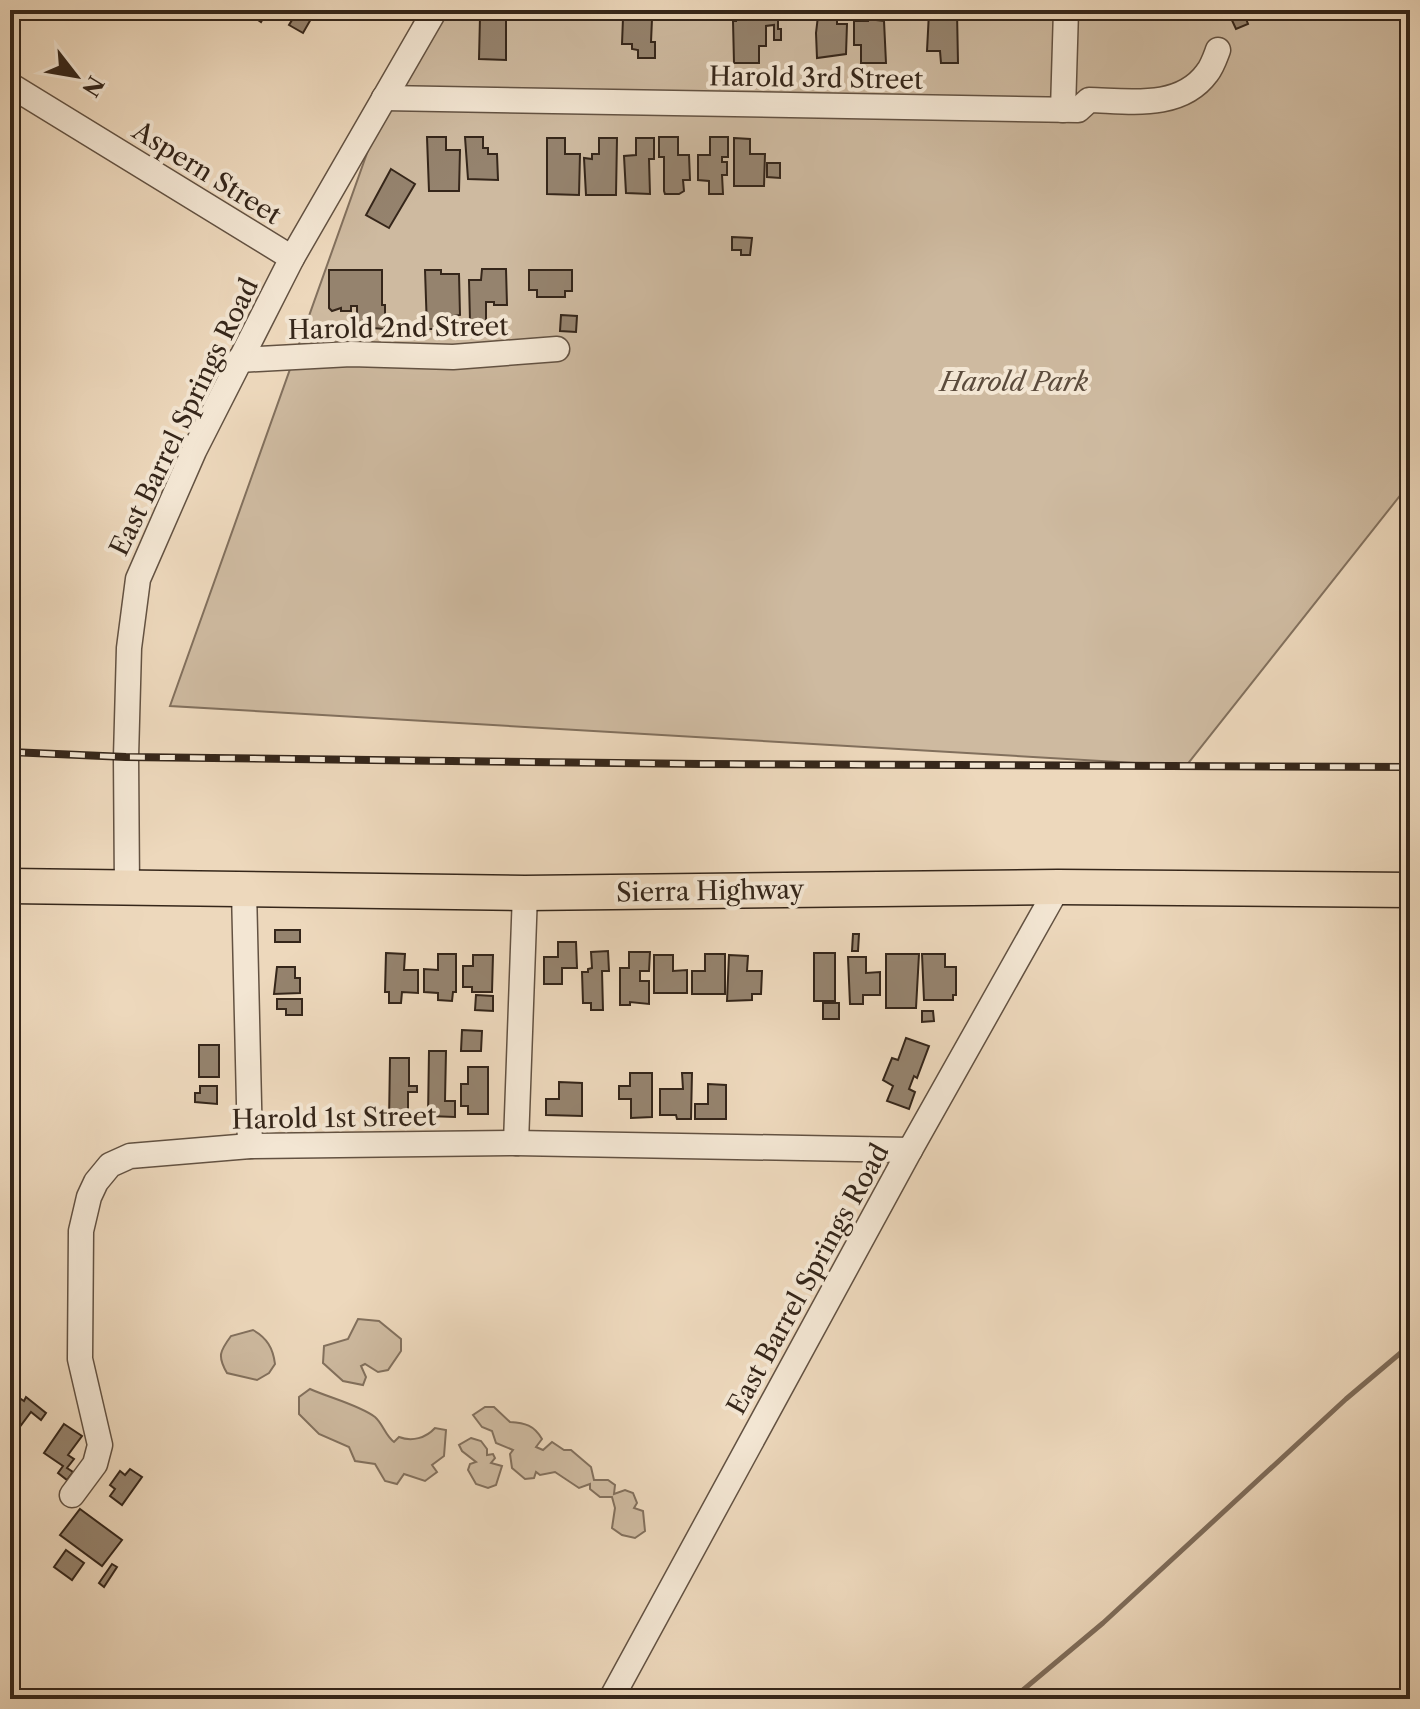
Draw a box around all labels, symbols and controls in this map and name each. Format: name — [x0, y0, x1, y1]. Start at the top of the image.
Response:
north arrow — [36, 36, 116, 116]
street label: Harold 3rd Street — [709, 60, 924, 96]
text: N — [76, 71, 109, 101]
street label: Aspern Street — [126, 114, 288, 232]
street label: East Barrel Springs Road — [103, 273, 265, 561]
street label: Harold 2nd Street — [287, 310, 509, 346]
park label: Harold Park — [938, 366, 1089, 398]
street label: Sierra Highway — [616, 873, 805, 909]
street label: Harold 1st Street — [231, 1100, 437, 1136]
street label: East Barrel Springs Road — [720, 1138, 896, 1420]

